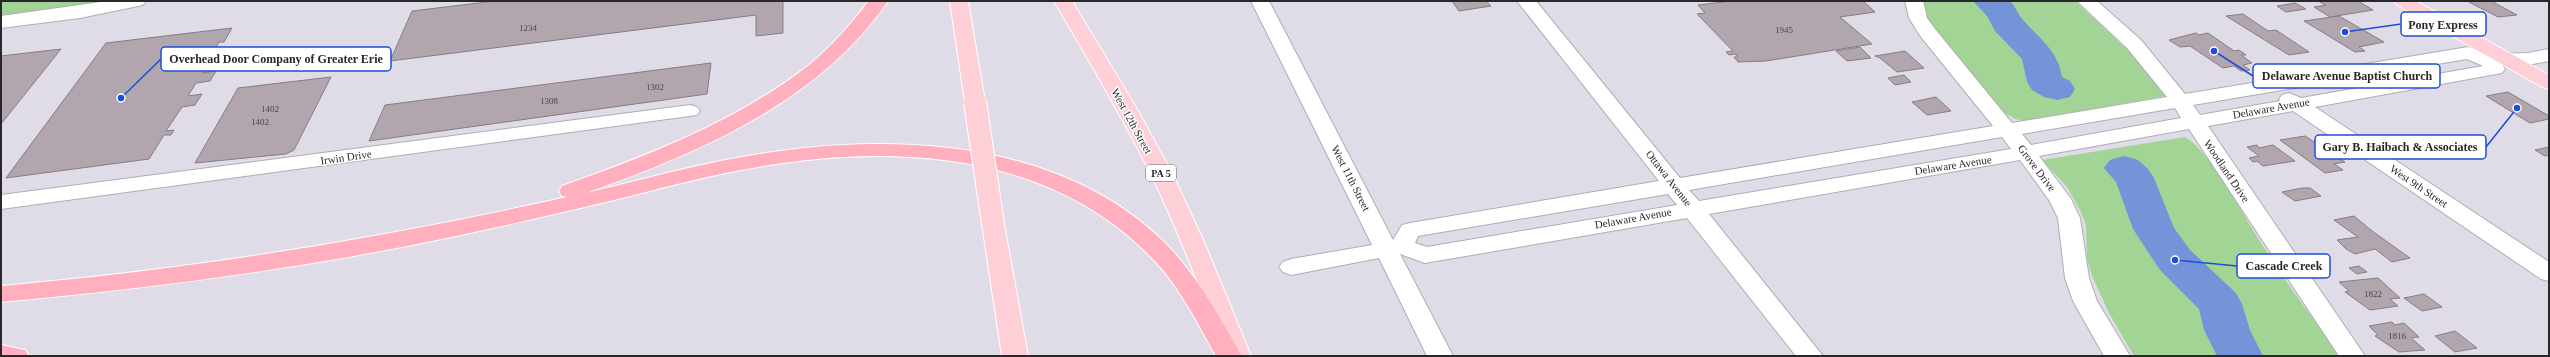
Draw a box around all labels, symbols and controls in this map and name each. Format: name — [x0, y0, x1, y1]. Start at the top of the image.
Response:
callout: Pony Express — [2401, 12, 2486, 36]
text: Pony Express — [2408, 18, 2478, 32]
house number: 1234 — [519, 23, 538, 33]
house number: 1945 — [1775, 25, 1794, 35]
callout: Overhead Door Company of Greater Erie — [161, 47, 391, 71]
text: Overhead Door Company of Greater Erie — [169, 52, 383, 66]
callout: Delaware Avenue Baptist Church — [2253, 64, 2440, 88]
text: Delaware Avenue Baptist Church — [2262, 69, 2432, 83]
house number: 1302 — [646, 82, 664, 92]
street label: West 12th Street — [1109, 86, 1155, 156]
street label: Delaware Avenue — [2232, 95, 2310, 121]
house number: 1308 — [540, 96, 559, 106]
house number: 1402 — [261, 104, 279, 114]
house number: 1402 — [251, 117, 269, 127]
callout: Gary B. Haibach & Associates — [2315, 135, 2486, 159]
street label: Woodland Drive — [2202, 137, 2252, 205]
text: Gary B. Haibach & Associates — [2323, 140, 2478, 154]
street label: Grove Drive — [2016, 142, 2058, 194]
street label: West 11th Street — [1329, 143, 1373, 213]
street label: Irwin Drive — [320, 147, 373, 167]
street label: Ottawa Avenue — [1644, 148, 1695, 208]
street label: Delaware Avenue — [1914, 153, 1992, 177]
street label: West 9th Street — [2388, 162, 2450, 210]
road number: PA 5 — [1146, 165, 1176, 181]
street label: Delaware Avenue — [1594, 205, 1672, 231]
callout: Cascade Creek — [2237, 254, 2330, 278]
text: Cascade Creek — [2246, 259, 2323, 273]
house number: 1822 — [2364, 289, 2382, 299]
house number: 1816 — [2388, 331, 2407, 341]

